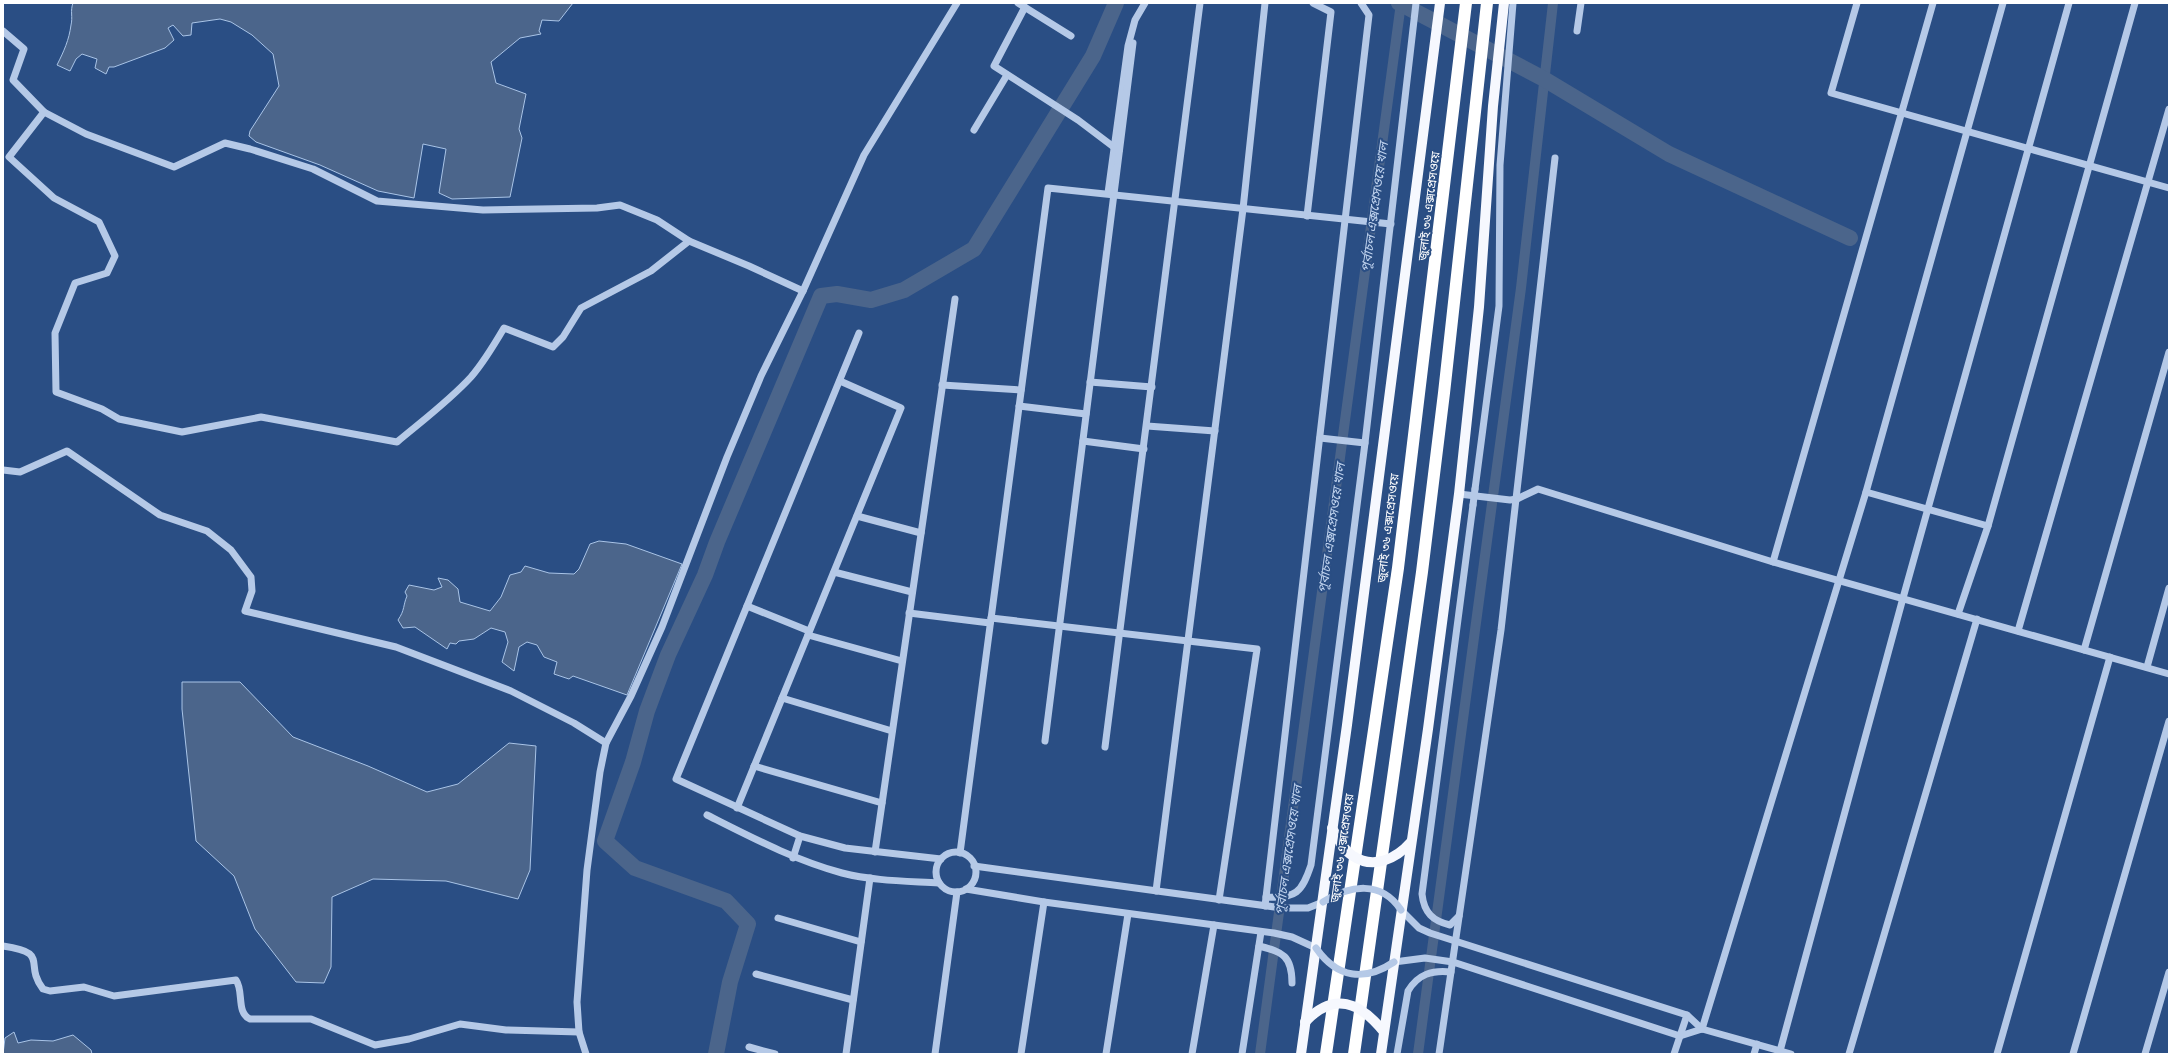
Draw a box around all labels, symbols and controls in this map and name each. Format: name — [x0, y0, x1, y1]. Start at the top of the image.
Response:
water label: পূর্বাচল এক্সপ্রেসওয়ে খাল — [1357, 139, 1392, 273]
street label: জুলাই ৩৬ এক্সপ্রেসওয়ে — [1414, 150, 1443, 262]
water label: পূর্বাচল এক্সপ্রেসওয়ে খাল — [1314, 460, 1349, 594]
street label: জুলাই ৩৬ এক্সপ্রেসওয়ে — [1373, 472, 1402, 584]
water label: পূর্বাচল এক্সপ্রেসওয়ে খাল — [1271, 782, 1306, 916]
street label: জুলাই ৩৬ এক্সপ্রেসওয়ে — [1326, 792, 1357, 904]

